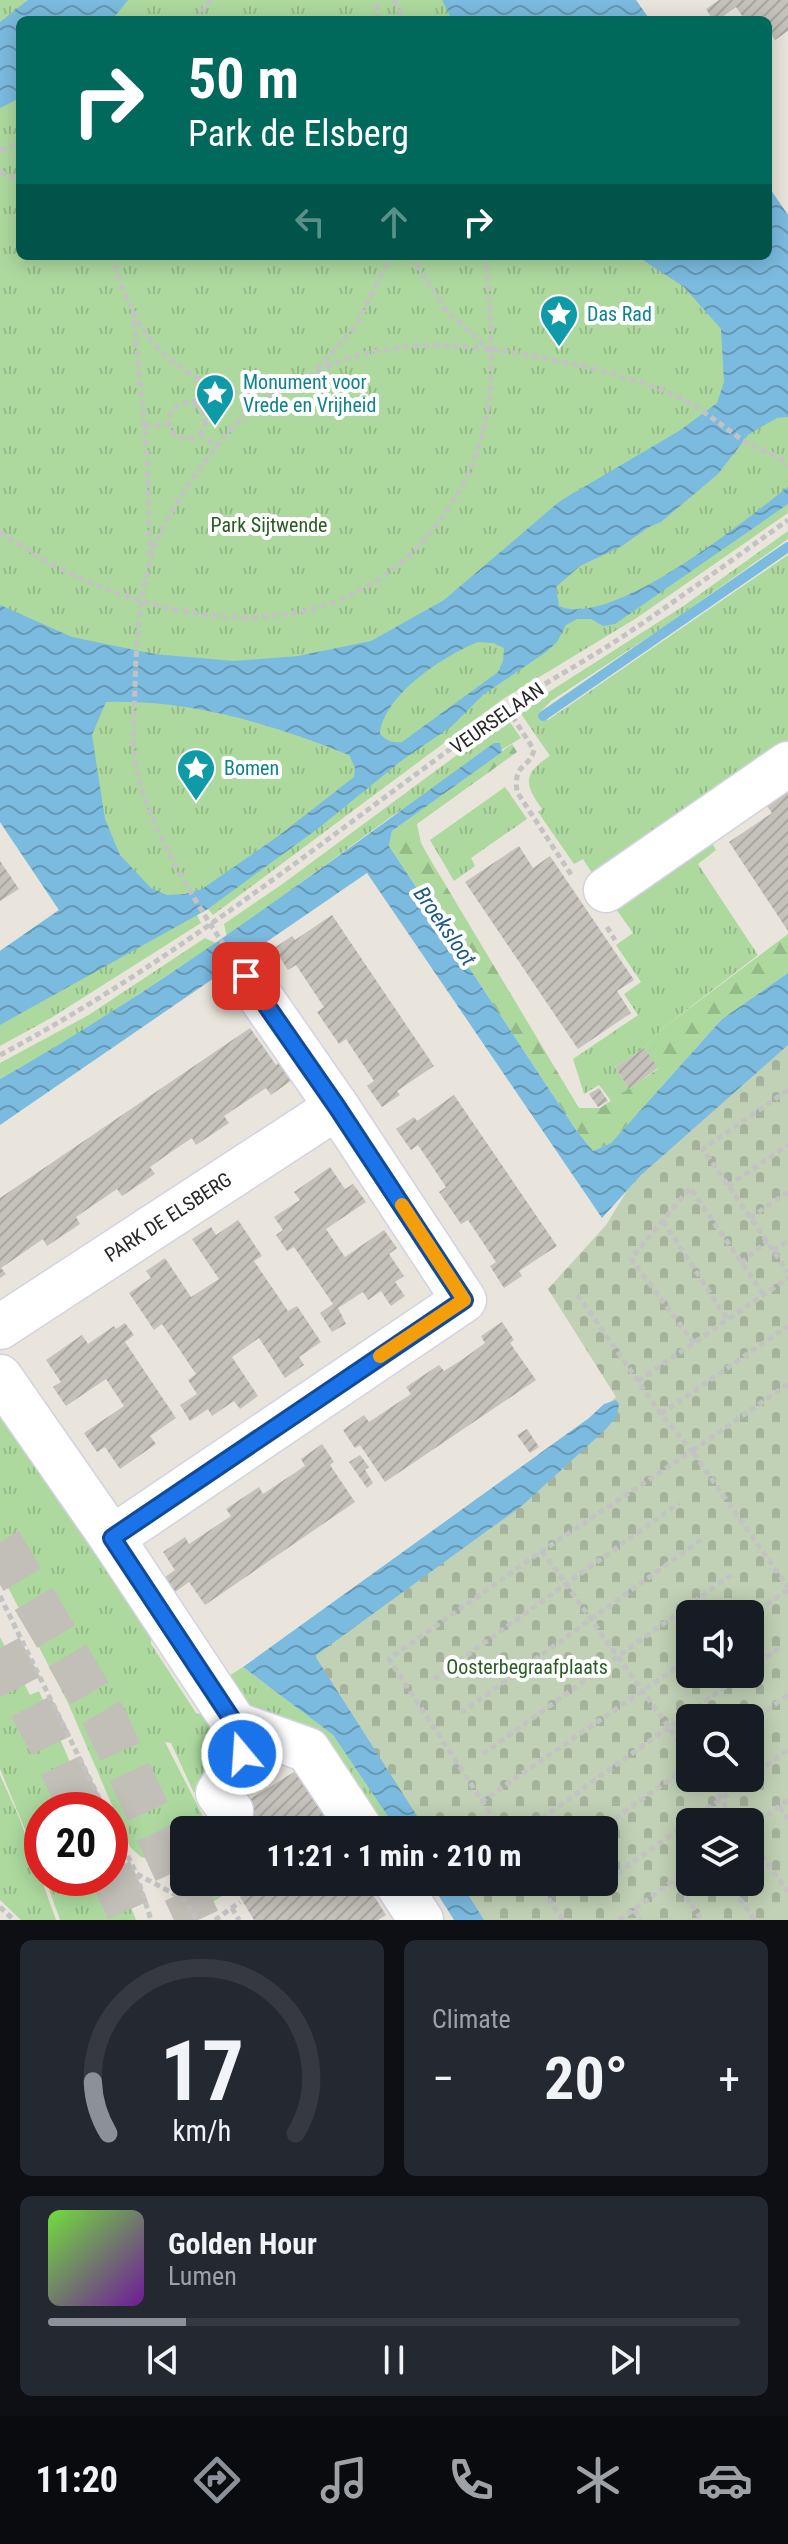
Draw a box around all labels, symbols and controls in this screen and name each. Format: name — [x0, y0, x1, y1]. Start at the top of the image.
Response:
text: 50 m — [188, 46, 299, 112]
icon: right — [56, 48, 160, 152]
text: Park de Elsberg — [188, 113, 409, 155]
icon: left — [288, 200, 332, 244]
icon: ahead — [372, 200, 416, 244]
icon: right — [456, 200, 500, 244]
place icon: Das Rad — [538, 293, 580, 348]
place label: Das Rad — [587, 302, 652, 326]
place label: Monument voor Vrede en Vrijheid — [243, 370, 376, 417]
place icon: Monument voor Vrede en Vrijheid — [194, 372, 236, 427]
park label: Park Sijtwende — [211, 513, 327, 537]
street label: VEURSELAAN — [446, 677, 548, 759]
place icon: Bomen — [175, 747, 217, 802]
place label: Bomen — [224, 756, 279, 780]
water label: Broeksloot — [409, 882, 482, 971]
pin — [212, 942, 280, 1010]
icon: arrive — [224, 954, 268, 998]
street label: PARK DE ELSBERG — [100, 1167, 236, 1267]
map controls — [676, 1600, 764, 1896]
button: sound — [676, 1600, 764, 1688]
park label: Oosterbegraafplaats — [446, 1655, 608, 1679]
button: search — [676, 1704, 764, 1792]
position arrow — [200, 1712, 284, 1796]
speed limit sign: 20 — [24, 1792, 128, 1896]
button: layers — [676, 1808, 764, 1896]
text: 11:21 · 1 min · 210 m — [267, 1838, 521, 1873]
text: Climate — [432, 2004, 511, 2034]
text: 17 — [160, 2023, 244, 2120]
text: 20° — [544, 2043, 628, 2114]
text: − — [432, 2053, 454, 2105]
text: + — [718, 2053, 740, 2105]
text: km/h — [173, 2114, 231, 2148]
text: Golden Hour — [168, 2226, 317, 2261]
text: Lumen — [168, 2261, 237, 2291]
icon: previous — [141, 2338, 185, 2382]
icon: pause — [372, 2338, 416, 2382]
icon: next — [603, 2338, 647, 2382]
icon: directions — [189, 2452, 245, 2508]
icon: music — [316, 2452, 372, 2508]
icon: phone — [443, 2452, 499, 2508]
icon: climate — [570, 2452, 626, 2508]
icon: car — [697, 2452, 753, 2508]
text: 11:20 — [35, 2459, 118, 2501]

